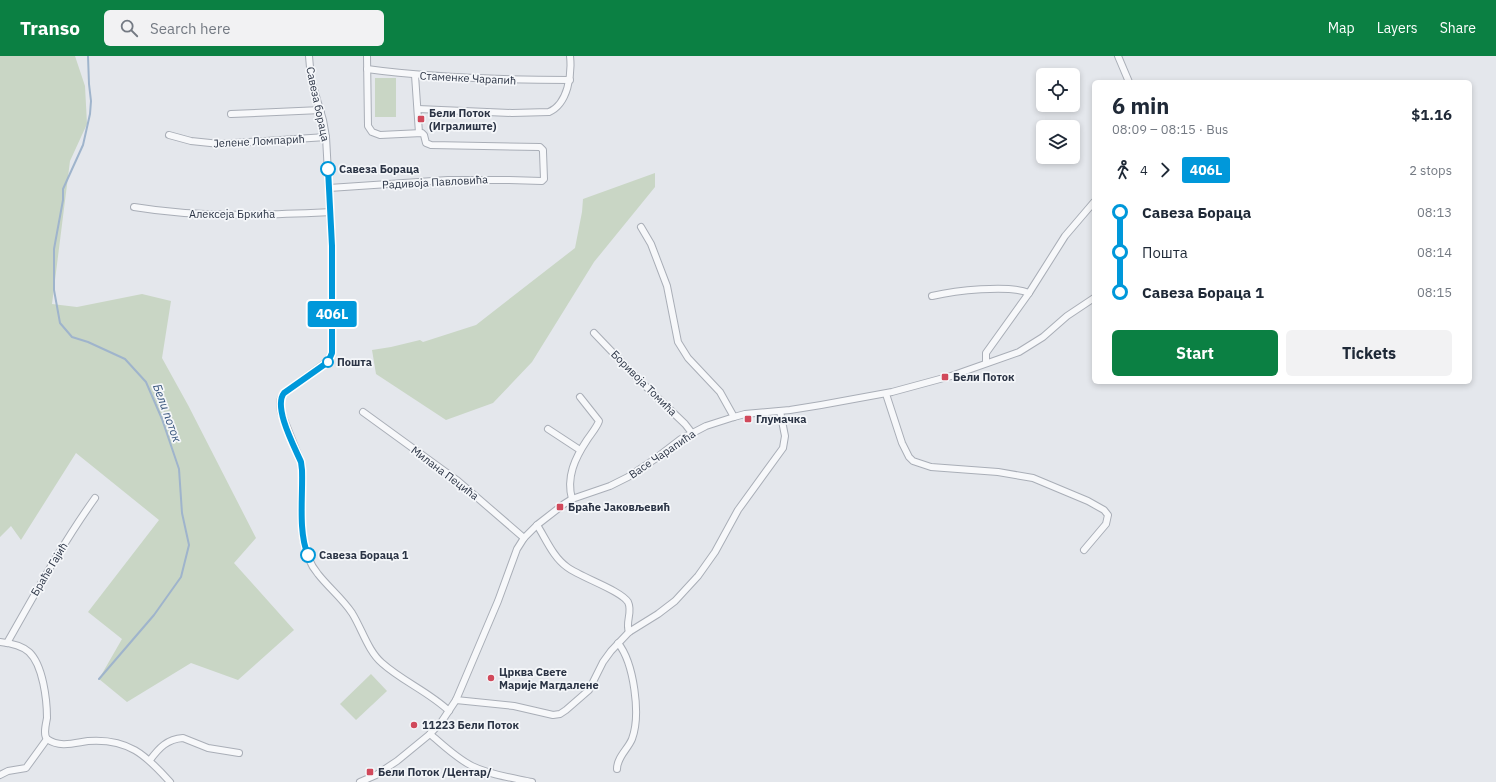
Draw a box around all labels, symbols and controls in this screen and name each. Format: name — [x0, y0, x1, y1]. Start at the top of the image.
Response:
search box — [104, 10, 384, 46]
text: Transo — [20, 16, 80, 40]
icon: search — [118, 17, 140, 39]
text: Search here — [150, 19, 231, 38]
text: Map — [1328, 19, 1355, 37]
text: Layers — [1377, 19, 1418, 37]
text: Share — [1440, 19, 1476, 37]
street label: Савеза бораца — [303, 65, 333, 143]
street label: Стаменке Чарапић — [419, 68, 517, 88]
map controls — [1036, 68, 1080, 164]
button: locate — [1036, 68, 1080, 112]
text: 6 min — [1112, 91, 1169, 120]
text: $1.16 — [1411, 105, 1452, 124]
place label: Бели Поток (Игралиште) — [429, 106, 497, 133]
marker: Бели Поток (Игралиште) — [416, 114, 426, 124]
button: layers — [1036, 120, 1080, 164]
text: 08:09 – 08:15 · Bus — [1112, 121, 1228, 138]
street label: Јелене Ломпарић — [213, 132, 305, 150]
icon: walk — [1112, 159, 1134, 181]
icon: forward — [1154, 159, 1176, 181]
marker: Савеза Бораца — [320, 161, 336, 177]
text: 406L — [1190, 161, 1222, 179]
place label: Савеза Бораца — [339, 162, 419, 176]
text: 4 — [1140, 162, 1148, 179]
text: 2 stops — [1409, 162, 1452, 179]
street label: Радивоја Павловића — [382, 172, 488, 192]
text: Савеза Бораца — [1142, 203, 1251, 222]
text: 08:13 — [1417, 204, 1452, 221]
street label: Алексеја Бркића — [189, 207, 275, 221]
text: Пошта — [1142, 243, 1188, 262]
text: 08:14 — [1417, 244, 1452, 261]
text: Савеза Бораца 1 — [1142, 283, 1264, 302]
text: 08:15 — [1417, 284, 1452, 301]
line badge: 406L — [304, 301, 360, 327]
text: 406L — [316, 305, 348, 323]
button: Start — [1112, 330, 1278, 376]
button: Tickets — [1286, 330, 1452, 376]
street label: Боривоја Томића — [608, 347, 680, 419]
place label: Пошта — [337, 355, 372, 369]
marker: Пошта — [322, 356, 334, 368]
place label: Бели Поток — [953, 370, 1015, 384]
marker: Бели Поток — [940, 372, 950, 382]
water label: Бели поток — [150, 382, 185, 445]
place label: Глумачка — [756, 412, 806, 426]
marker: Глумачка — [743, 414, 753, 424]
street label: Васе Чарапића — [626, 427, 698, 481]
street label: Милана Пецића — [408, 443, 482, 503]
place label: Браће Јаковљевић — [568, 500, 670, 514]
marker: Браће Јаковљевић — [555, 502, 565, 512]
street label: Браће Гајић — [28, 540, 70, 598]
marker: Савеза Бораца 1 — [300, 547, 316, 563]
place label: Савеза Бораца 1 — [319, 548, 409, 562]
place label: Црква Свете Марије Магдалене — [499, 665, 599, 692]
marker: Црква Свете Марије Магдалене — [486, 673, 496, 683]
place label: 11223 Бели Поток — [422, 718, 520, 732]
marker: 11223 Бели Поток — [409, 720, 419, 730]
place label: Бели Поток /Центар/ — [378, 765, 492, 779]
marker: Бели Поток /Центар/ — [365, 767, 375, 777]

